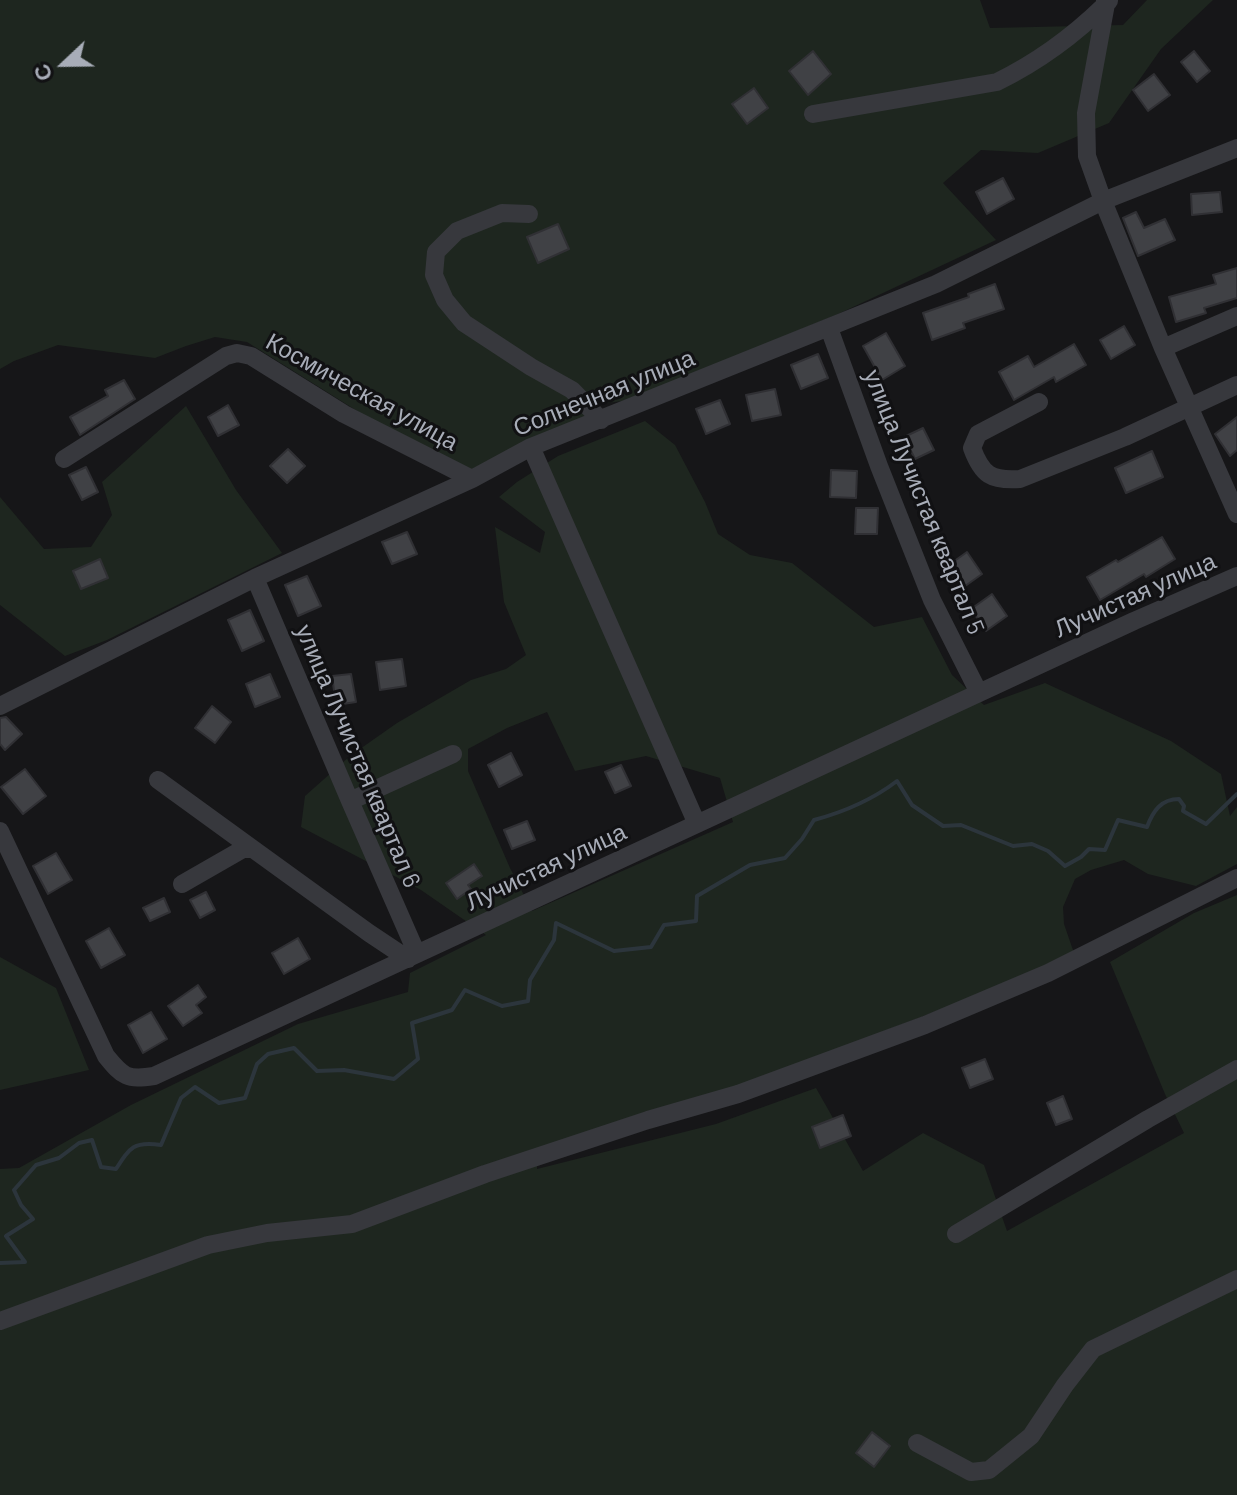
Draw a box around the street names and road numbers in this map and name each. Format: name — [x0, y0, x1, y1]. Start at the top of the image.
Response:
street label: Космическая улица — [261, 327, 463, 457]
street label: Солнечная улица — [509, 344, 699, 442]
street label: улица Лучистая квартал 5 — [858, 365, 990, 639]
street label: Лучистая улица — [1050, 547, 1220, 643]
street label: улица Лучистая квартал 6 — [289, 620, 427, 892]
street label: Лучистая улица — [461, 817, 631, 917]

